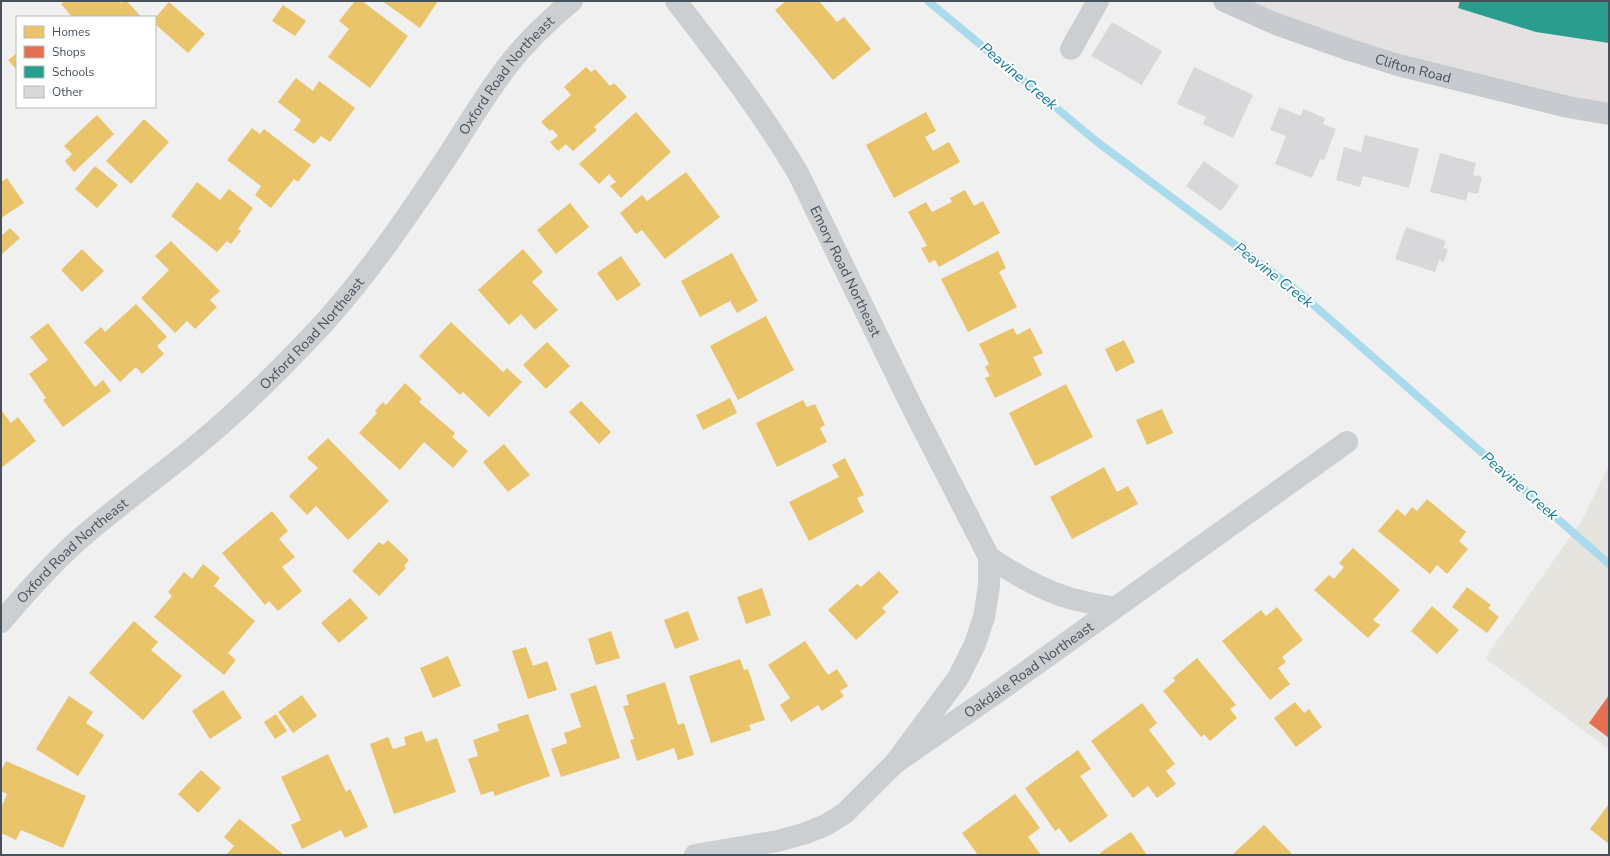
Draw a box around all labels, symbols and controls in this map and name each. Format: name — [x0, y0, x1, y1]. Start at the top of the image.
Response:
street label: Oxford Road Northeast — [454, 12, 559, 139]
legend — [16, 16, 156, 108]
text: Homes — [52, 24, 90, 40]
water label: Peavine Creek — [976, 38, 1062, 115]
text: Shops — [52, 44, 86, 60]
street label: Clifton Road — [1373, 49, 1453, 88]
text: Schools — [52, 64, 95, 80]
text: Other — [52, 84, 84, 100]
street label: Emory Road Northeast — [805, 203, 885, 340]
water label: Peavine Creek — [1230, 238, 1318, 313]
street label: Oxford Road Northeast — [256, 274, 369, 394]
water label: Peavine Creek — [1477, 447, 1563, 525]
street label: Oxford Road Northeast — [12, 494, 132, 608]
street label: Oakdale Road Northeast — [960, 617, 1098, 723]

